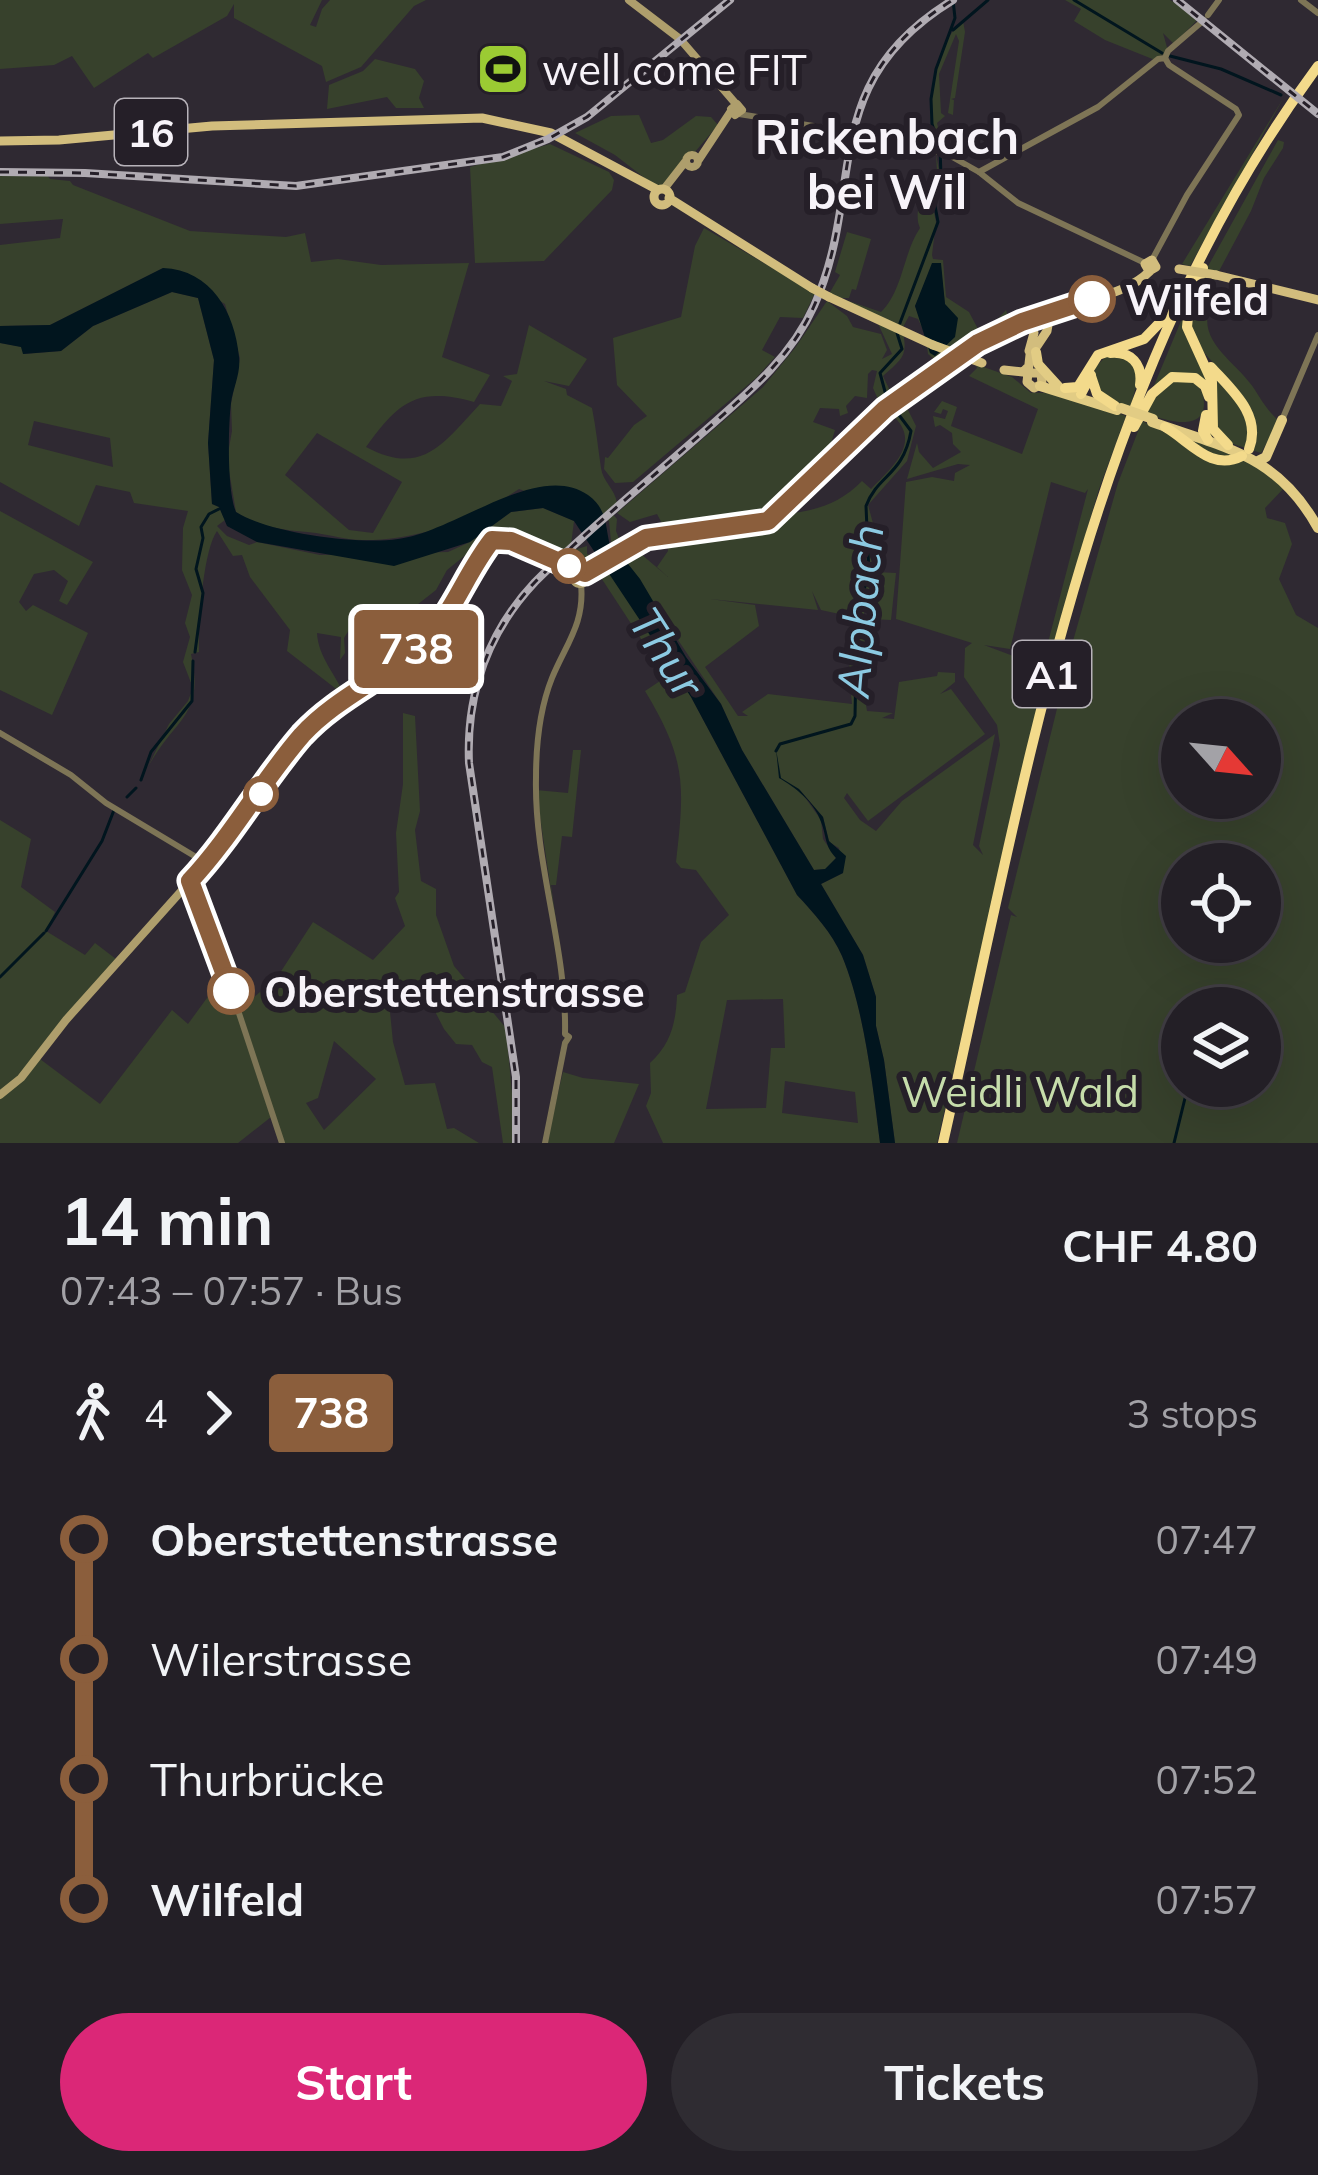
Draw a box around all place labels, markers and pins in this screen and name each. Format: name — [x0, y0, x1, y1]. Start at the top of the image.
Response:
sports icon: well come FIT — [475, 41, 531, 97]
place label: well come FIT — [542, 43, 807, 96]
place label: Wilfeld — [1125, 273, 1269, 326]
marker: Wilfeld — [1070, 277, 1114, 321]
unlabelled marker — [553, 550, 585, 582]
unlabelled marker — [245, 778, 277, 810]
place label: Oberstettenstrasse — [264, 965, 645, 1018]
marker: Oberstettenstrasse — [209, 969, 253, 1013]

